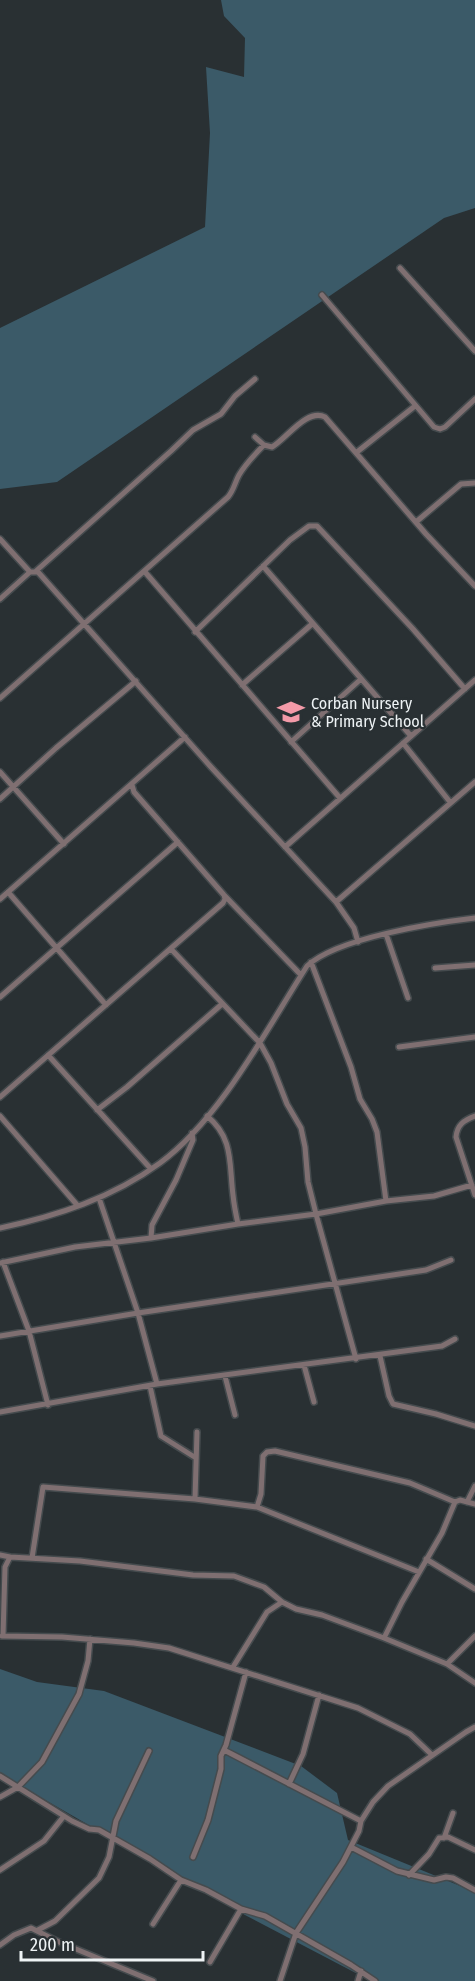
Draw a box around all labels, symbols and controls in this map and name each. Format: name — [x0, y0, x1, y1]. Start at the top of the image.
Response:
place label: Corban Nursery & Primary School — [311, 694, 424, 731]
school or university icon: Corban Nursery & Primary School — [276, 697, 306, 727]
scale bar — [21, 1924, 202, 1962]
text: 200 m — [30, 1934, 75, 1956]

